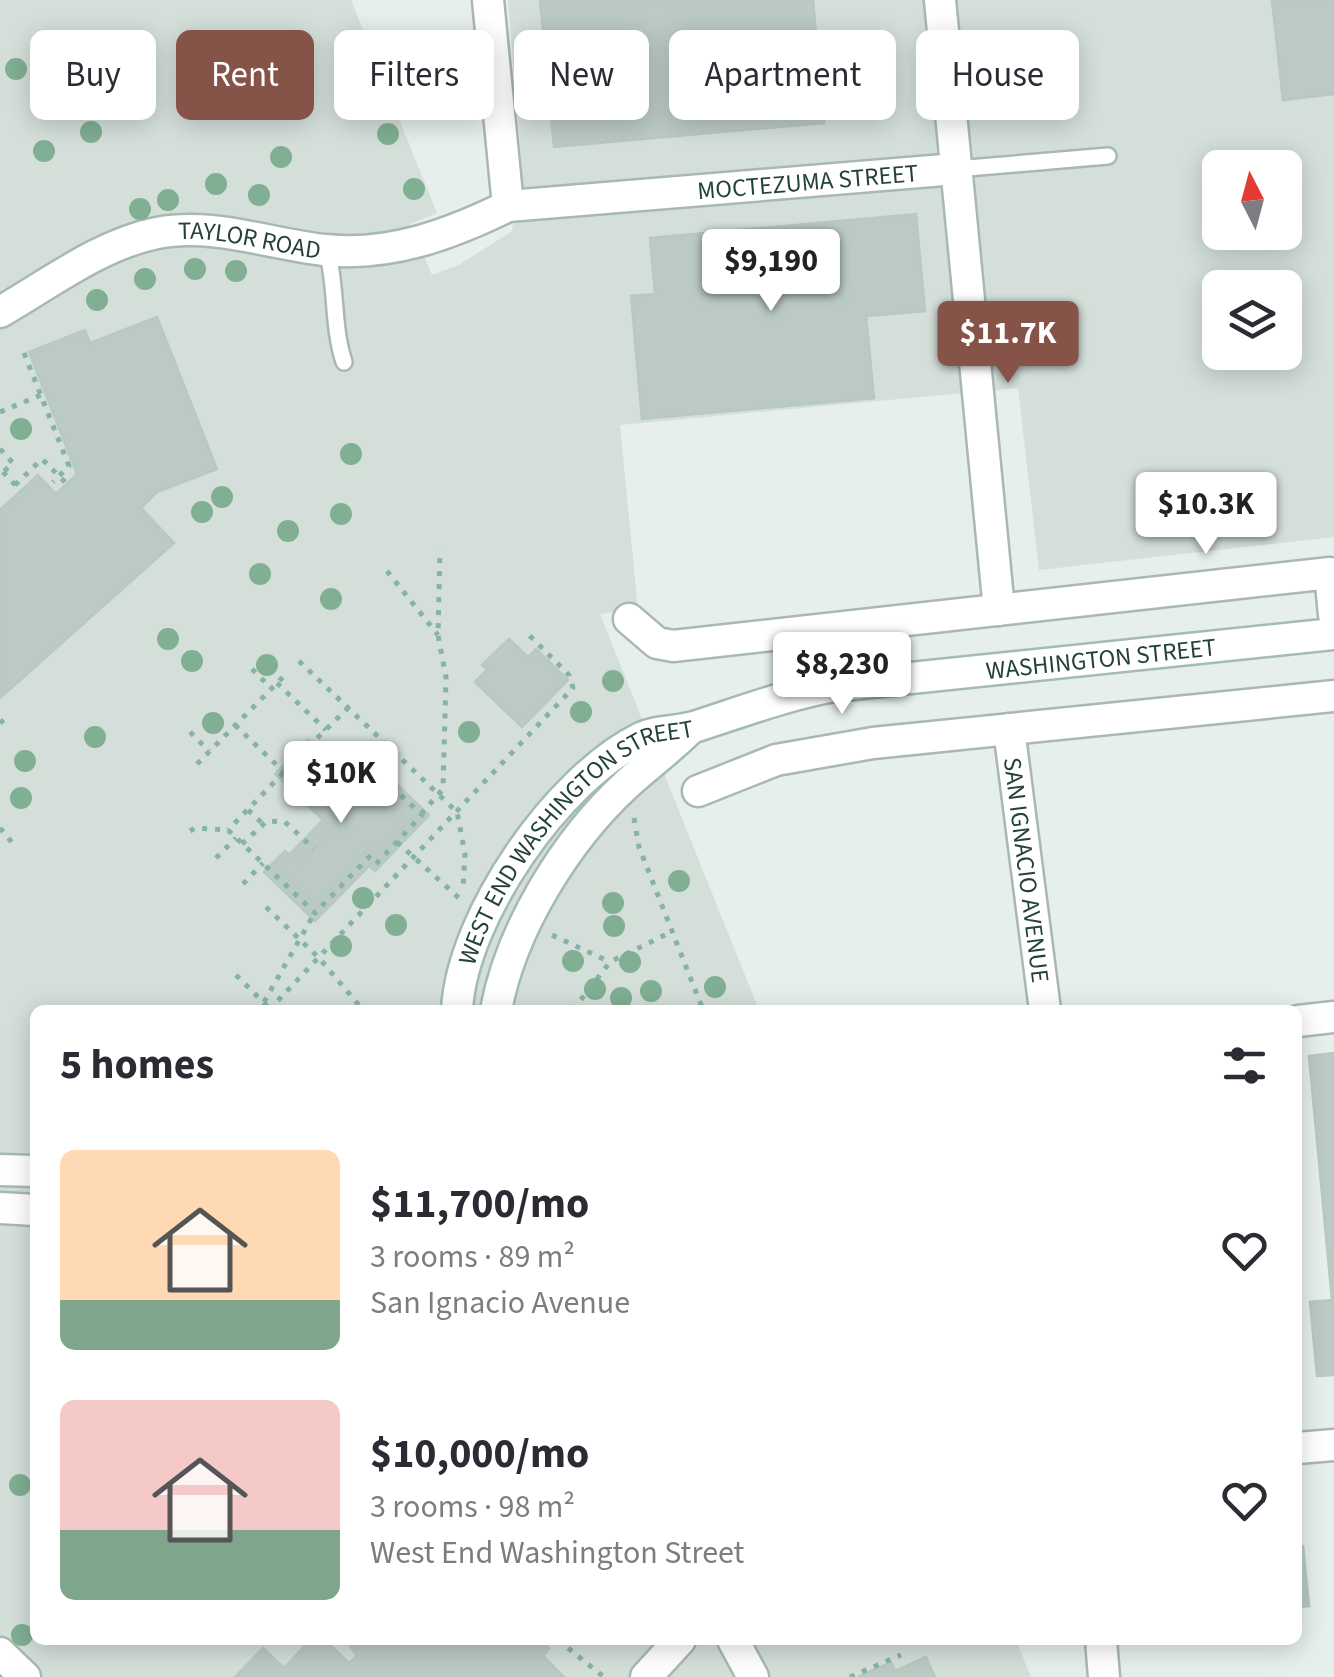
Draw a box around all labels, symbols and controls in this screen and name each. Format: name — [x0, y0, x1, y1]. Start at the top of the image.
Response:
chip: Buy — [30, 30, 156, 120]
chip: Rent — [176, 30, 314, 120]
chip: Filters — [334, 30, 494, 120]
chip: New — [514, 30, 649, 120]
chip: Apartment — [669, 30, 896, 120]
chip: House — [916, 30, 1079, 120]
north arrow — [1202, 150, 1302, 250]
map controls — [1202, 150, 1302, 370]
street label: MOCTEZUMA STREET — [696, 155, 920, 209]
street label: TAYLOR ROAD — [177, 213, 323, 269]
pin: $9,190 — [690, 229, 852, 314]
text: $9,190 — [724, 238, 818, 284]
button: layers — [1202, 270, 1302, 370]
pin: $11.7K — [927, 301, 1089, 386]
text: $11.7K — [960, 310, 1056, 356]
pin: $10.3K — [1125, 472, 1287, 557]
text: $10.3K — [1158, 481, 1254, 527]
street label: WASHINGTON STREET — [984, 629, 1218, 689]
pin: $8,230 — [761, 632, 923, 717]
text: $8,230 — [795, 641, 889, 687]
street label: WEST END WASHINGTON STREET — [449, 711, 697, 970]
pin: $10K — [282, 741, 400, 826]
text: $10K — [306, 750, 376, 796]
street label: SAN IGNACIO AVENUE — [994, 755, 1058, 985]
text: 5 homes — [60, 1035, 214, 1095]
icon: filters — [1217, 1038, 1272, 1093]
text: $11,700/mo — [370, 1174, 589, 1234]
icon: home — [140, 1190, 260, 1310]
icon: heart — [1217, 1223, 1272, 1278]
text: 3 rooms · 89 m² — [370, 1234, 575, 1280]
text: San Ignacio Avenue — [370, 1280, 630, 1326]
text: $10,000/mo — [370, 1424, 589, 1484]
icon: home — [140, 1440, 260, 1560]
icon: heart — [1217, 1473, 1272, 1528]
text: 3 rooms · 98 m² — [370, 1484, 575, 1530]
text: West End Washington Street — [370, 1530, 744, 1576]

